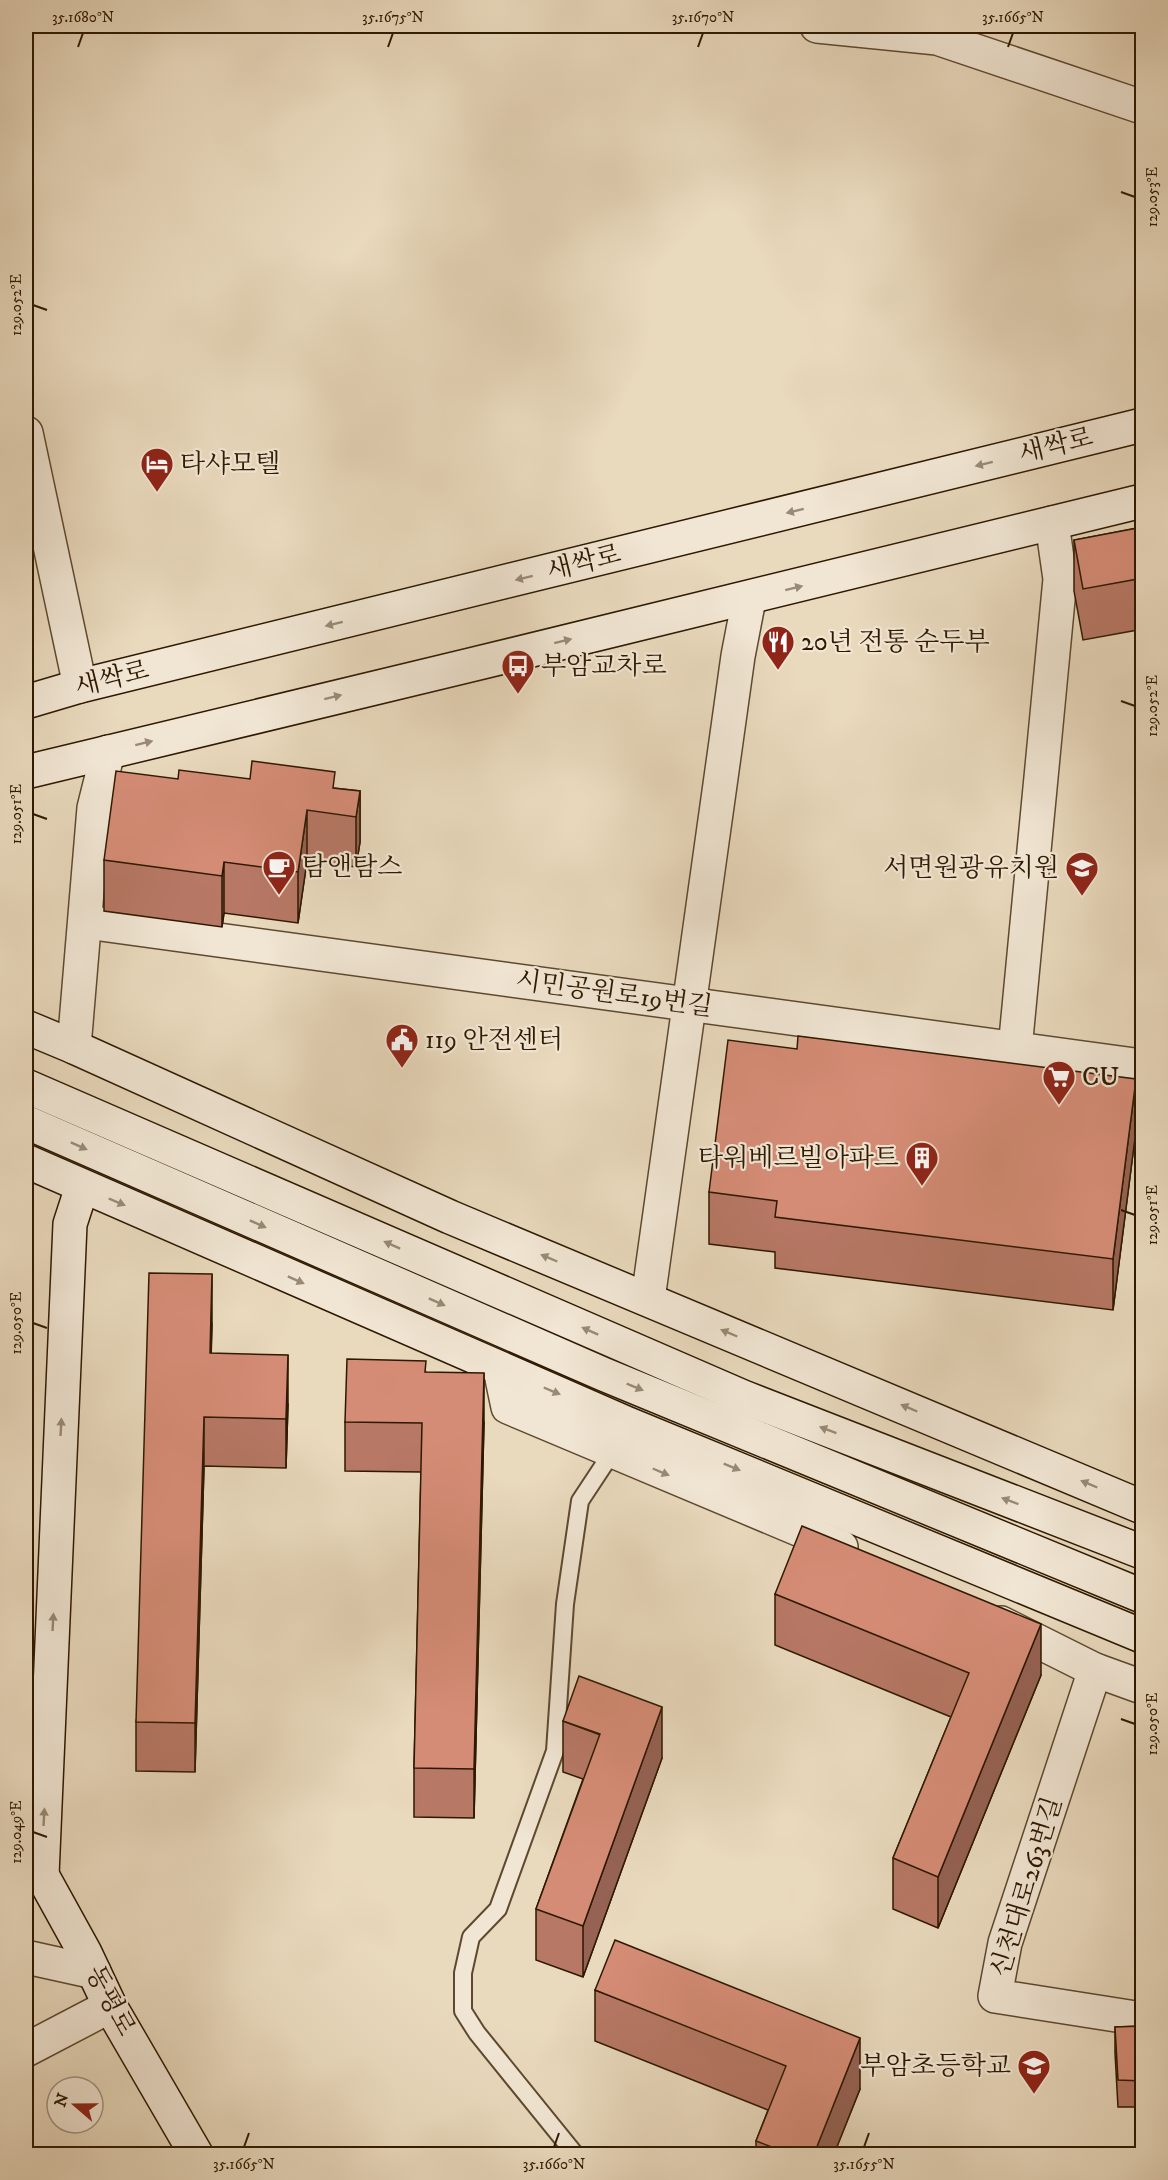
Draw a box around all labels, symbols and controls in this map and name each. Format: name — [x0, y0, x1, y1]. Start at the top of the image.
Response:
text: 35.1680°N — [52, 8, 114, 27]
text: 35.1675°N — [362, 8, 424, 27]
text: 35.1670°N — [672, 8, 734, 27]
text: 35.1665°N — [982, 8, 1044, 27]
text: 129.053°E — [1143, 166, 1162, 227]
text: 129.052°E — [7, 274, 26, 336]
street label: 새싹로 — [1015, 421, 1097, 471]
hotel icon: 타샤모텔 — [139, 446, 175, 493]
place label: 타샤모텔 — [180, 448, 280, 481]
one-way arrow — [975, 460, 993, 470]
one-way arrow — [785, 507, 804, 517]
street label: 새싹로 — [543, 538, 625, 588]
one-way arrow — [515, 574, 533, 584]
one-way arrow — [785, 582, 803, 592]
one-way arrow — [325, 620, 343, 630]
restaurant icon: 20년 전통 순두부 — [760, 624, 796, 671]
place label: 20년 전통 순두부 — [801, 626, 990, 659]
one-way arrow — [554, 636, 573, 646]
bus stop icon: 부암교차로 — [500, 648, 536, 695]
place label: 부암교차로 — [541, 650, 667, 683]
street label: 새싹로 — [71, 654, 153, 704]
text: 129.052°E — [1143, 675, 1162, 737]
one-way arrow — [324, 692, 342, 702]
one-way arrow — [134, 738, 153, 748]
text: 129.051°E — [7, 783, 26, 844]
cafe icon: 탐앤탐스 — [261, 849, 297, 896]
school or university icon: 서면원광유치원 — [1064, 850, 1100, 897]
place label: 탐앤탐스 — [302, 851, 402, 884]
place label: 서면원광유치원 — [883, 852, 1059, 885]
street label: 시민공원로19번길 — [514, 964, 714, 1024]
public building icon: 119 안전센터 — [384, 1022, 420, 1069]
place label: 119 안전센터 — [425, 1024, 563, 1057]
supermarket icon: CU — [1041, 1059, 1077, 1106]
place label: CU — [1082, 1061, 1119, 1094]
building icon: 타워베르빌아파트 — [904, 1140, 940, 1187]
one-way arrow — [70, 1142, 88, 1151]
place label: 타워베르빌아파트 — [698, 1142, 899, 1175]
text: 129.051°E — [1143, 1184, 1162, 1245]
one-way arrow — [109, 1197, 127, 1207]
one-way arrow — [249, 1219, 267, 1229]
one-way arrow — [383, 1240, 400, 1249]
one-way arrow — [540, 1253, 558, 1262]
one-way arrow — [288, 1275, 306, 1285]
text: 129.050°E — [7, 1291, 26, 1354]
one-way arrow — [428, 1297, 445, 1306]
one-way arrow — [580, 1326, 598, 1336]
one-way arrow — [720, 1328, 738, 1337]
one-way arrow — [626, 1383, 644, 1392]
one-way arrow — [543, 1387, 561, 1396]
one-way arrow — [900, 1403, 918, 1412]
one-way arrow — [57, 1417, 66, 1436]
one-way arrow — [819, 1425, 837, 1435]
one-way arrow — [723, 1462, 741, 1472]
one-way arrow — [652, 1468, 670, 1477]
one-way arrow — [1079, 1479, 1097, 1489]
one-way arrow — [1000, 1496, 1018, 1506]
one-way arrow — [48, 1612, 57, 1631]
text: 129.050°E — [1143, 1692, 1162, 1755]
street label: 신천대로263번길 — [984, 1793, 1070, 1981]
text: 129.049°E — [7, 1800, 26, 1864]
one-way arrow — [40, 1807, 49, 1826]
street label: 동평로 — [78, 1960, 142, 2042]
school or university icon: 부암초등학교 — [1016, 2048, 1052, 2095]
place label: 부암초등학교 — [860, 2050, 1011, 2083]
north arrow — [45, 2075, 105, 2135]
text: N — [50, 2091, 73, 2110]
text: 35.1665°N — [213, 2155, 275, 2174]
text: 35.1660°N — [523, 2155, 585, 2174]
text: 35.1655°N — [833, 2155, 895, 2174]

